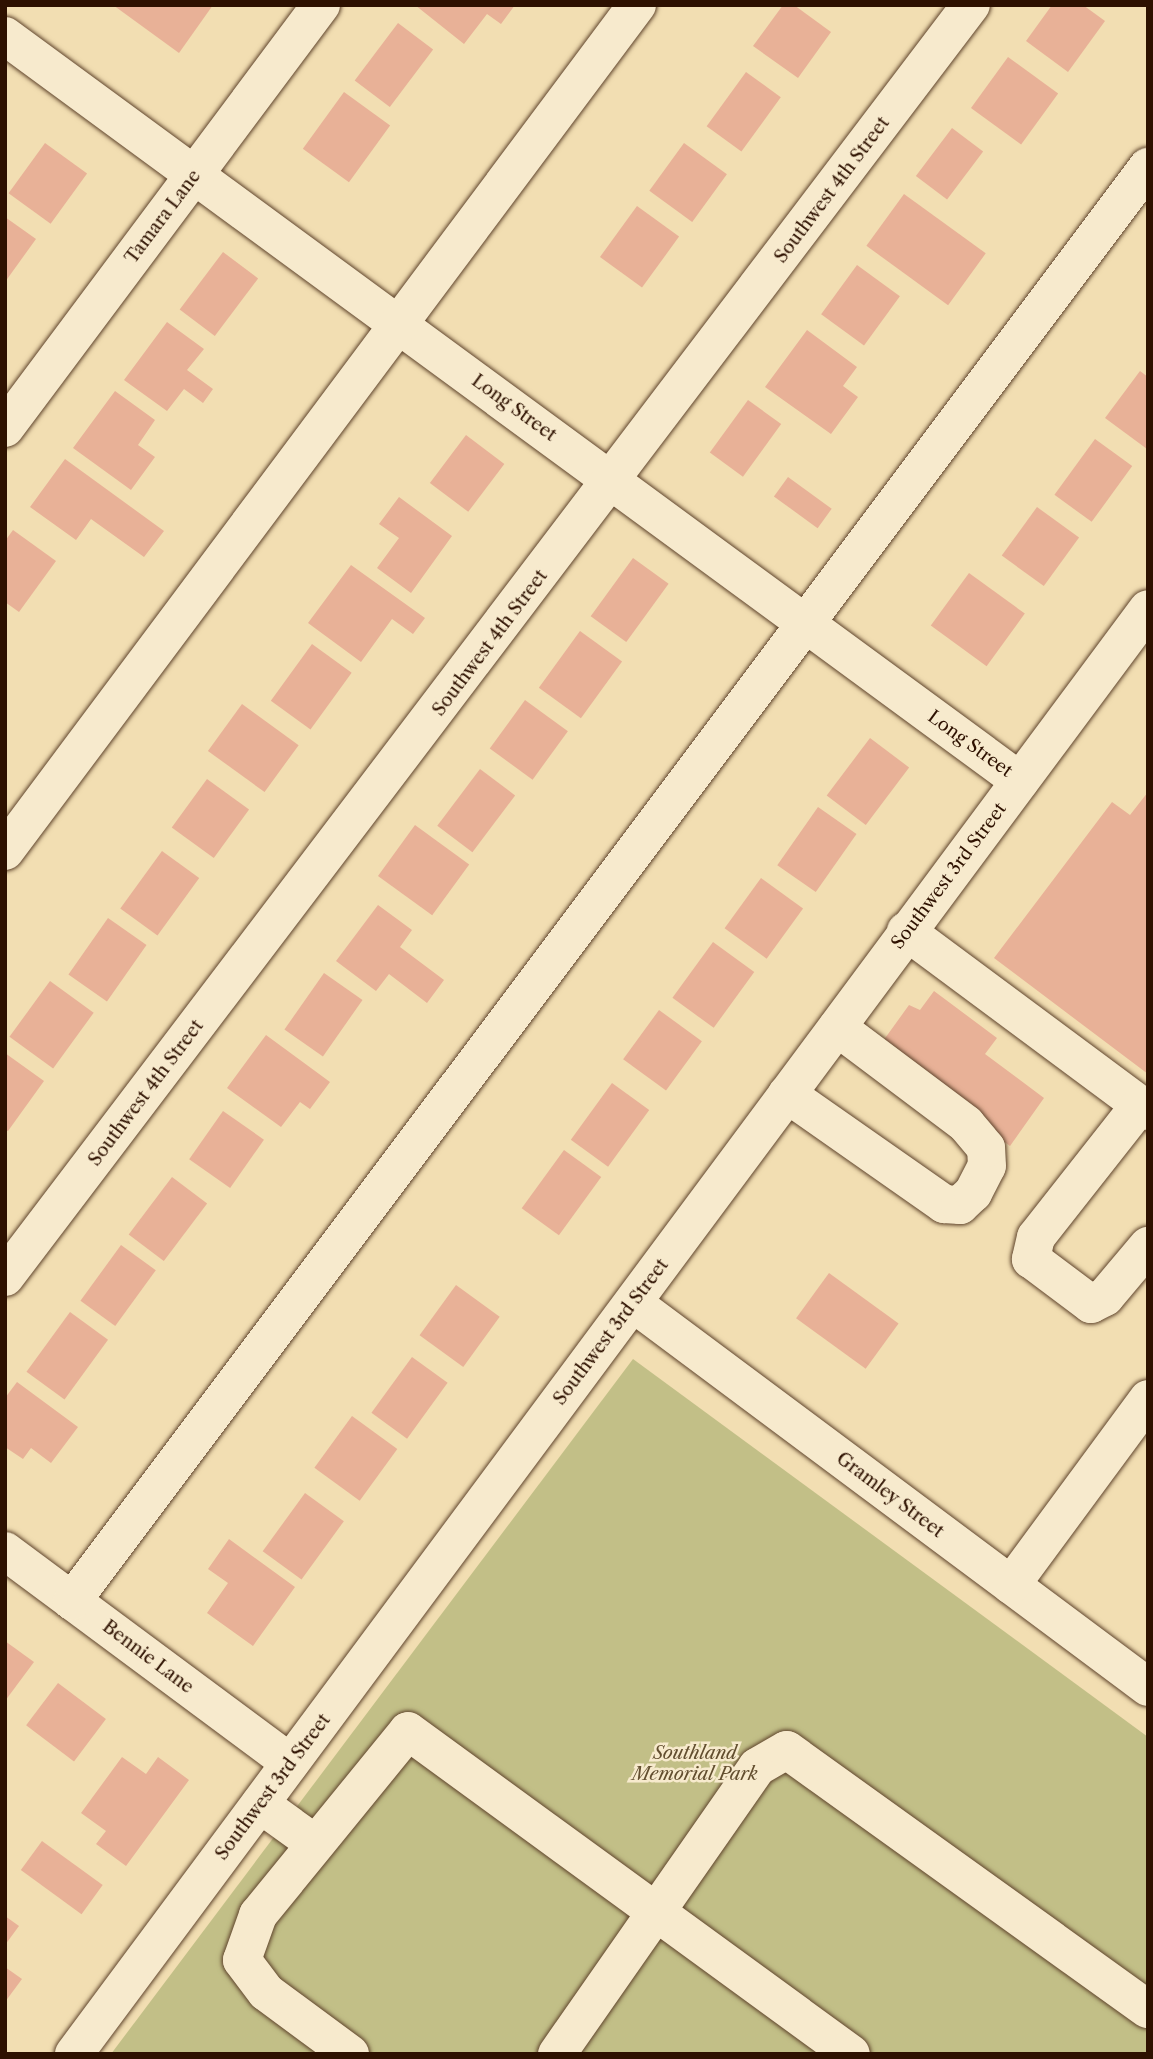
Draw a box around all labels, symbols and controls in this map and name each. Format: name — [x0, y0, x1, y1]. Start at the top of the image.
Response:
street label: Southwest 4th Street — [770, 113, 894, 267]
street label: Tamara Lane — [121, 166, 205, 268]
street label: Long Street — [467, 370, 561, 446]
street label: Southwest 4th Street — [428, 566, 552, 720]
street label: Long Street — [923, 706, 1017, 782]
street label: Southwest 3rd Street — [887, 799, 1011, 953]
street label: Southwest 4th Street — [84, 1016, 208, 1170]
street label: Southwest 3rd Street — [549, 1255, 673, 1409]
street label: Gramley Street — [832, 1448, 948, 1542]
street label: Bennie Lane — [98, 1616, 198, 1698]
street label: Southwest 3rd Street — [211, 1710, 335, 1864]
park label: Southland Memorial Park — [632, 1743, 758, 1786]

